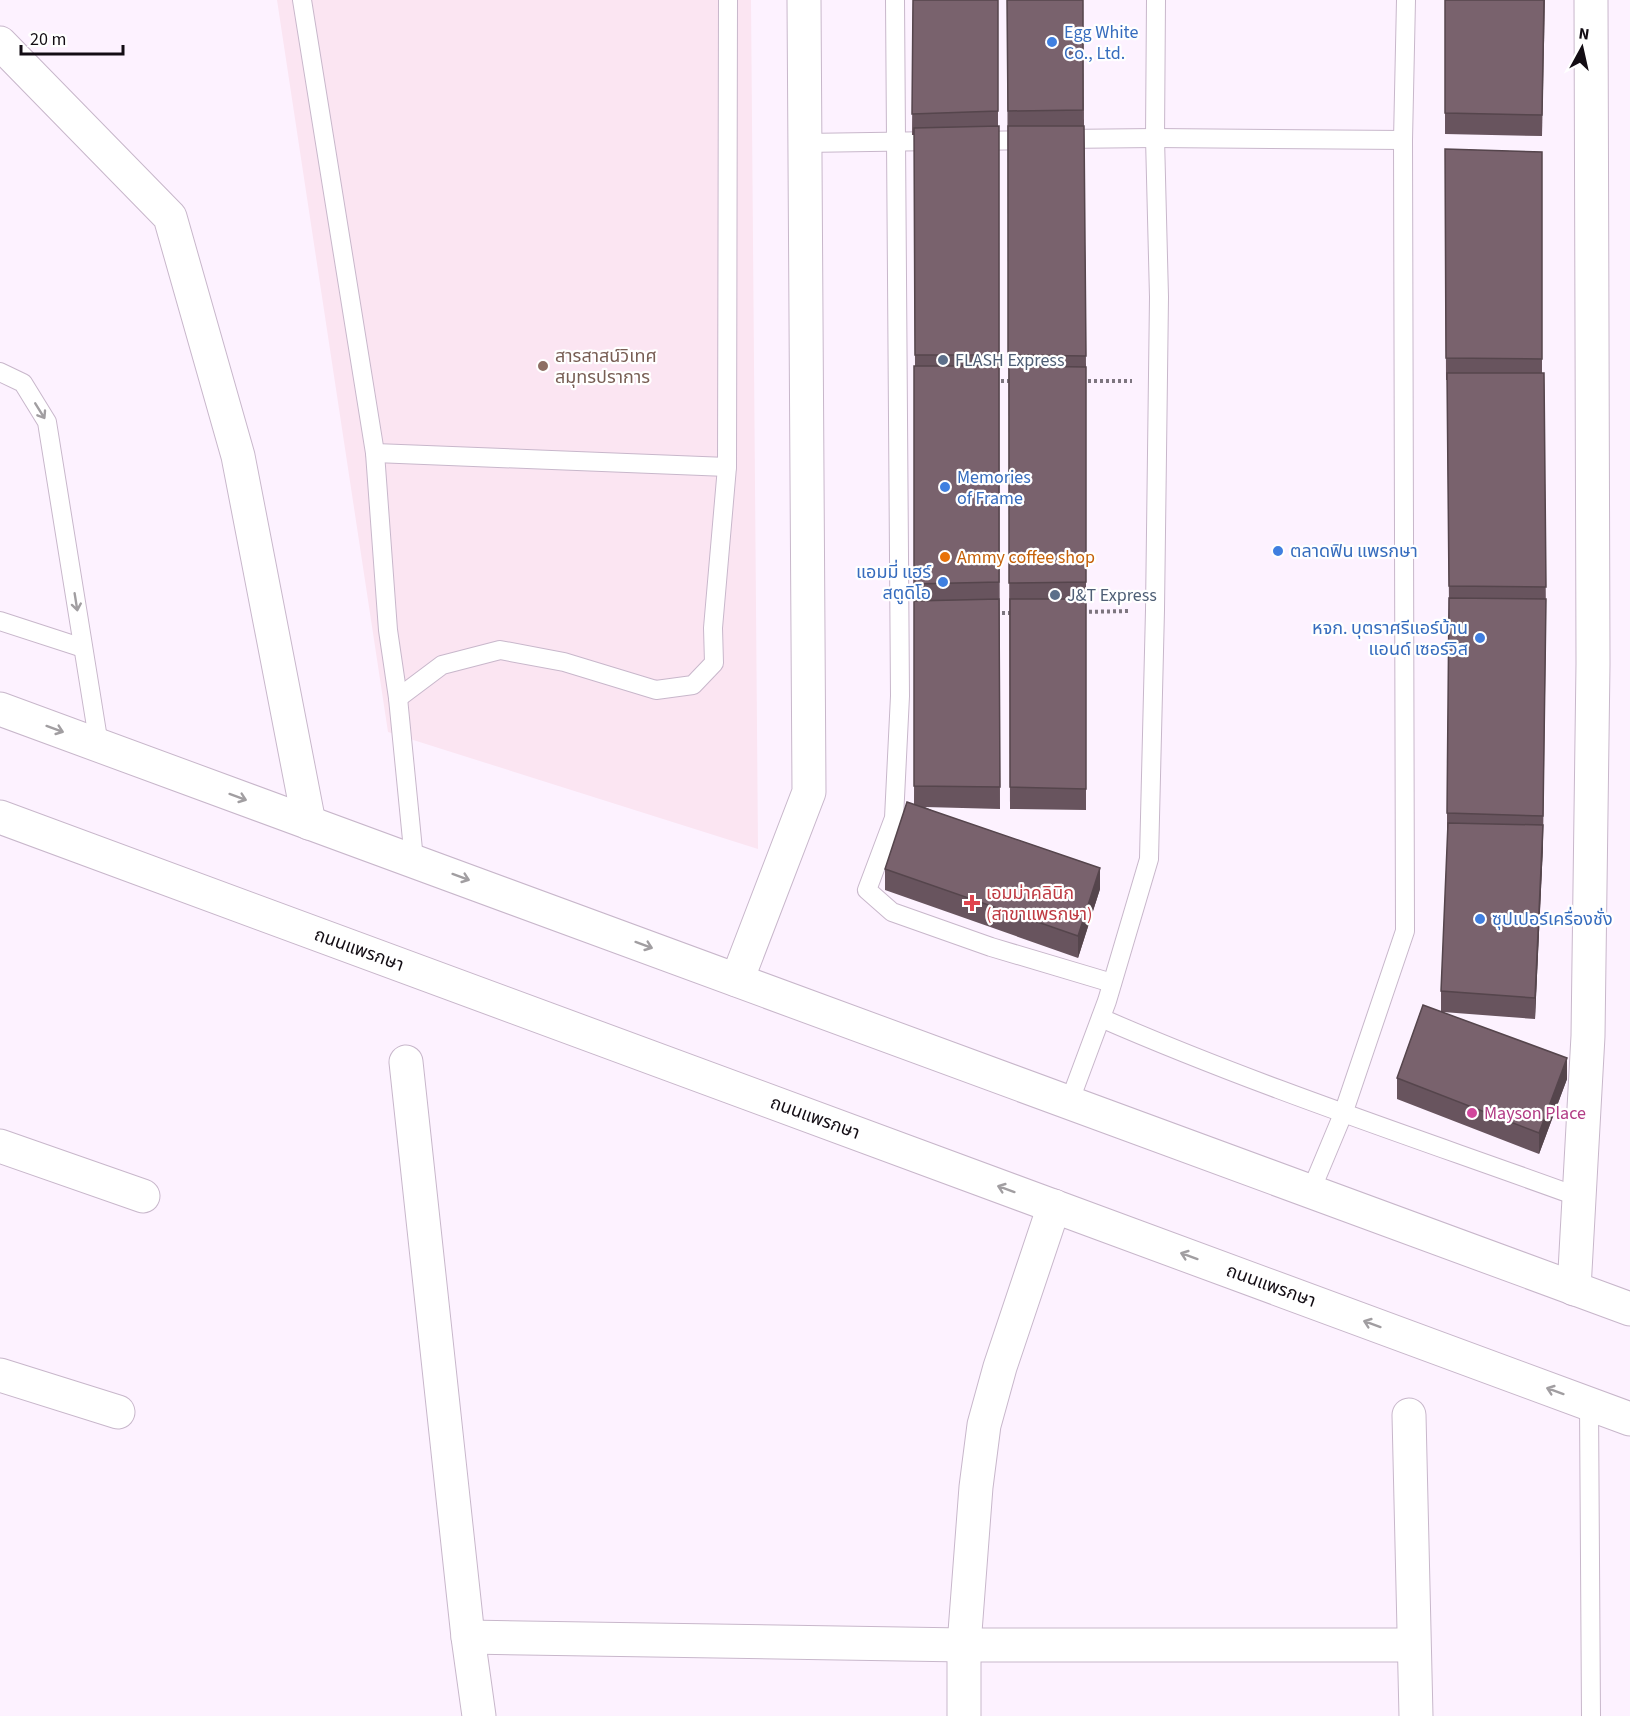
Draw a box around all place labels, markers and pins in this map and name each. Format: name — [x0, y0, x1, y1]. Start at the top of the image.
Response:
place label: Egg White Co., Ltd. — [1064, 20, 1138, 66]
marker: Egg White Co., Ltd. — [1045, 35, 1059, 49]
place label: สารสาสน์วิเทศ สมุทรปราการ — [555, 344, 657, 390]
place label: FLASH Express — [955, 348, 1064, 373]
marker: FLASH Express — [936, 353, 950, 367]
marker: สารสาสน์วิเทศ สมุทรปราการ — [536, 359, 550, 373]
place label: Memories of Frame — [957, 465, 1031, 511]
marker: Memories of Frame — [938, 480, 952, 494]
place label: ตลาดฟิน แพรกษา — [1290, 539, 1418, 564]
marker: ตลาดฟิน แพรกษา — [1271, 544, 1285, 558]
place label: Ammy coffee shop — [957, 545, 1095, 570]
marker: Ammy coffee shop — [938, 550, 952, 564]
place label: แอมมี่ แฮร์ สตูดิโอ — [856, 559, 932, 606]
marker: แอมมี่ แฮร์ สตูดิโอ — [936, 575, 950, 589]
place label: J&T Express — [1067, 583, 1157, 608]
marker: J&T Express — [1048, 588, 1062, 602]
place label: หจก. บุตราศรีแอร์บ้าน แอนด์ เซอร์วิส — [1312, 616, 1468, 662]
marker: หจก. บุตราศรีแอร์บ้าน แอนด์ เซอร์วิส — [1473, 631, 1487, 645]
place label: เอมม่าคลินิก (สาขาแพรกษา) — [986, 881, 1092, 927]
marker: เอมม่าคลินิก (สาขาแพรกษา) — [963, 894, 981, 912]
place label: ซุปเปอร์เครื่องชั่ง — [1492, 906, 1613, 932]
marker: ซุปเปอร์เครื่องชั่ง — [1473, 912, 1487, 926]
place label: Mayson Place — [1484, 1101, 1586, 1126]
marker: Mayson Place — [1465, 1106, 1479, 1120]

